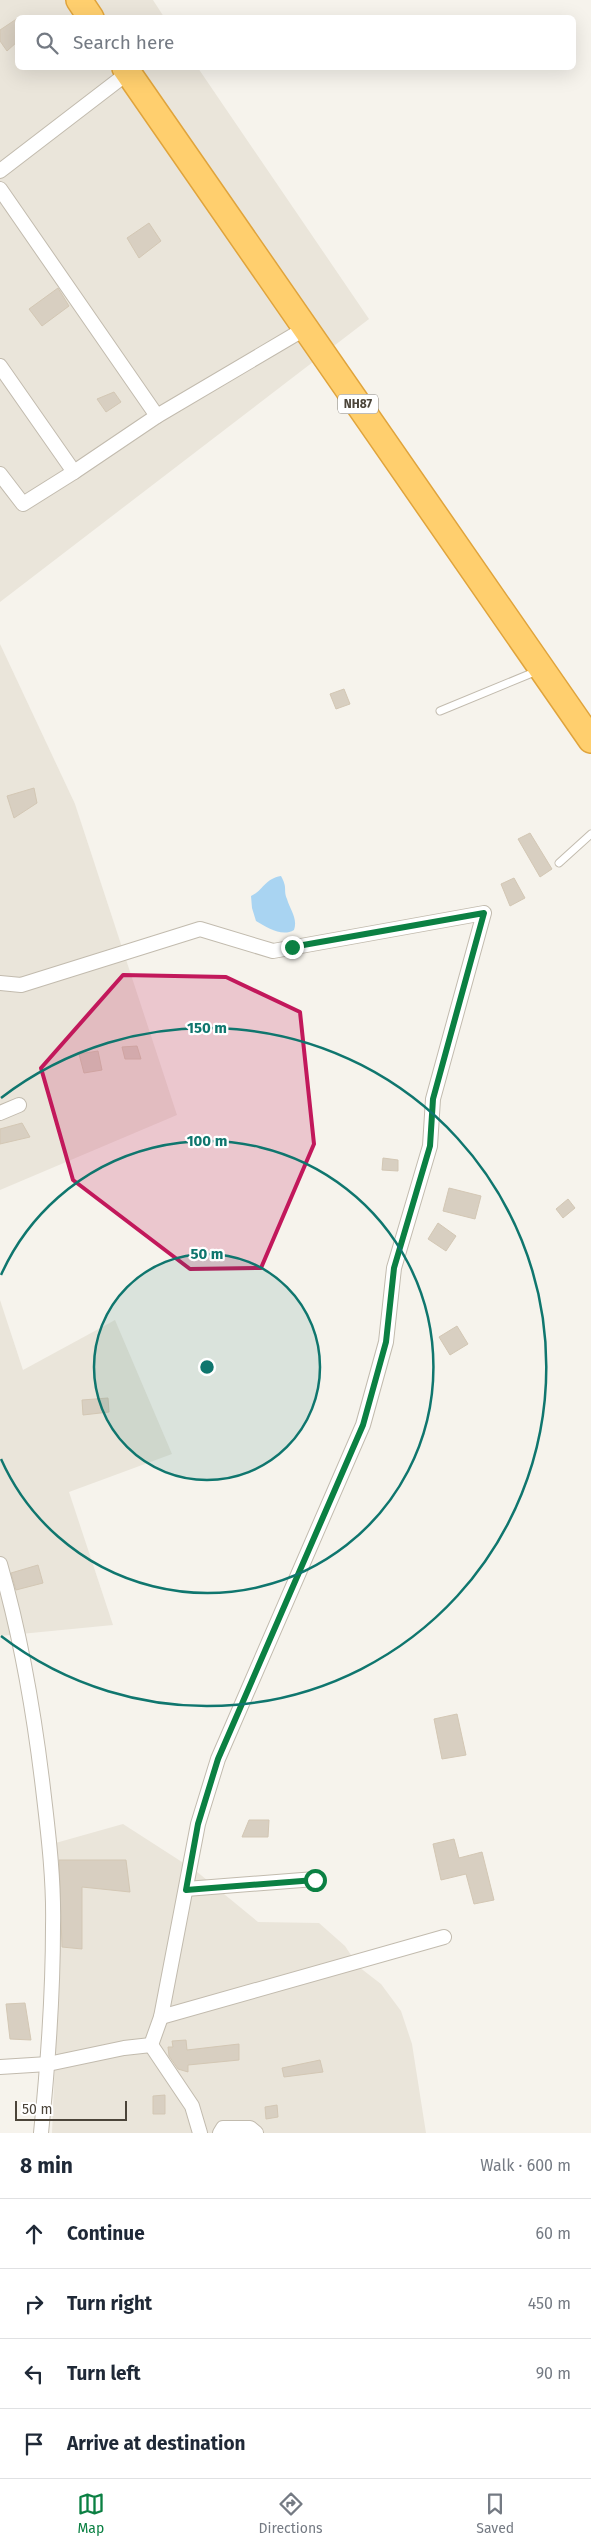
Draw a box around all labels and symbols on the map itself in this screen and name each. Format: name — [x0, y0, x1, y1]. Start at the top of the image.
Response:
road number: NH87 — [338, 394, 378, 414]
route end — [281, 936, 304, 959]
text: 150 m — [187, 1019, 227, 1037]
text: 100 m — [187, 1132, 227, 1150]
text: 50 m — [190, 1245, 224, 1263]
centre of rings — [198, 1358, 216, 1376]
route start — [304, 1869, 327, 1892]
scale bar — [15, 2098, 128, 2121]

